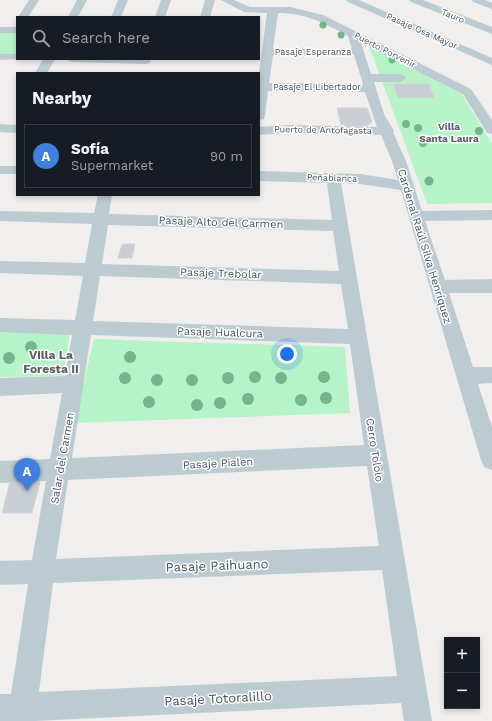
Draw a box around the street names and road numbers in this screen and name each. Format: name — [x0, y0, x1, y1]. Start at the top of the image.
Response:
street label: Tauro — [440, 7, 466, 25]
street label: Pasaje Osa Mayor — [385, 11, 459, 51]
street label: Puerto Porvenir — [352, 30, 418, 70]
street label: Pasaje Esperanza — [275, 47, 351, 57]
street label: Pasaje El Libertador — [273, 82, 361, 92]
street label: Puerto de Antofagasta — [274, 124, 372, 136]
street label: Cardenal Raúl Silva Henríquez — [395, 167, 454, 325]
street label: Peñablanca — [307, 172, 357, 184]
street label: Pasaje Alto del Carmen — [158, 214, 284, 231]
street label: Pasaje Trebolar — [180, 266, 263, 281]
street label: Pasaje Hualcura — [177, 325, 263, 340]
street label: Salar del Carmen — [48, 411, 77, 505]
street label: Cerro Tololo — [363, 417, 386, 483]
street label: Pasaje Pialen — [183, 455, 254, 472]
street label: Pasaje Paihuano — [165, 556, 269, 575]
street label: Pasaje Totoralillo — [164, 688, 272, 709]

